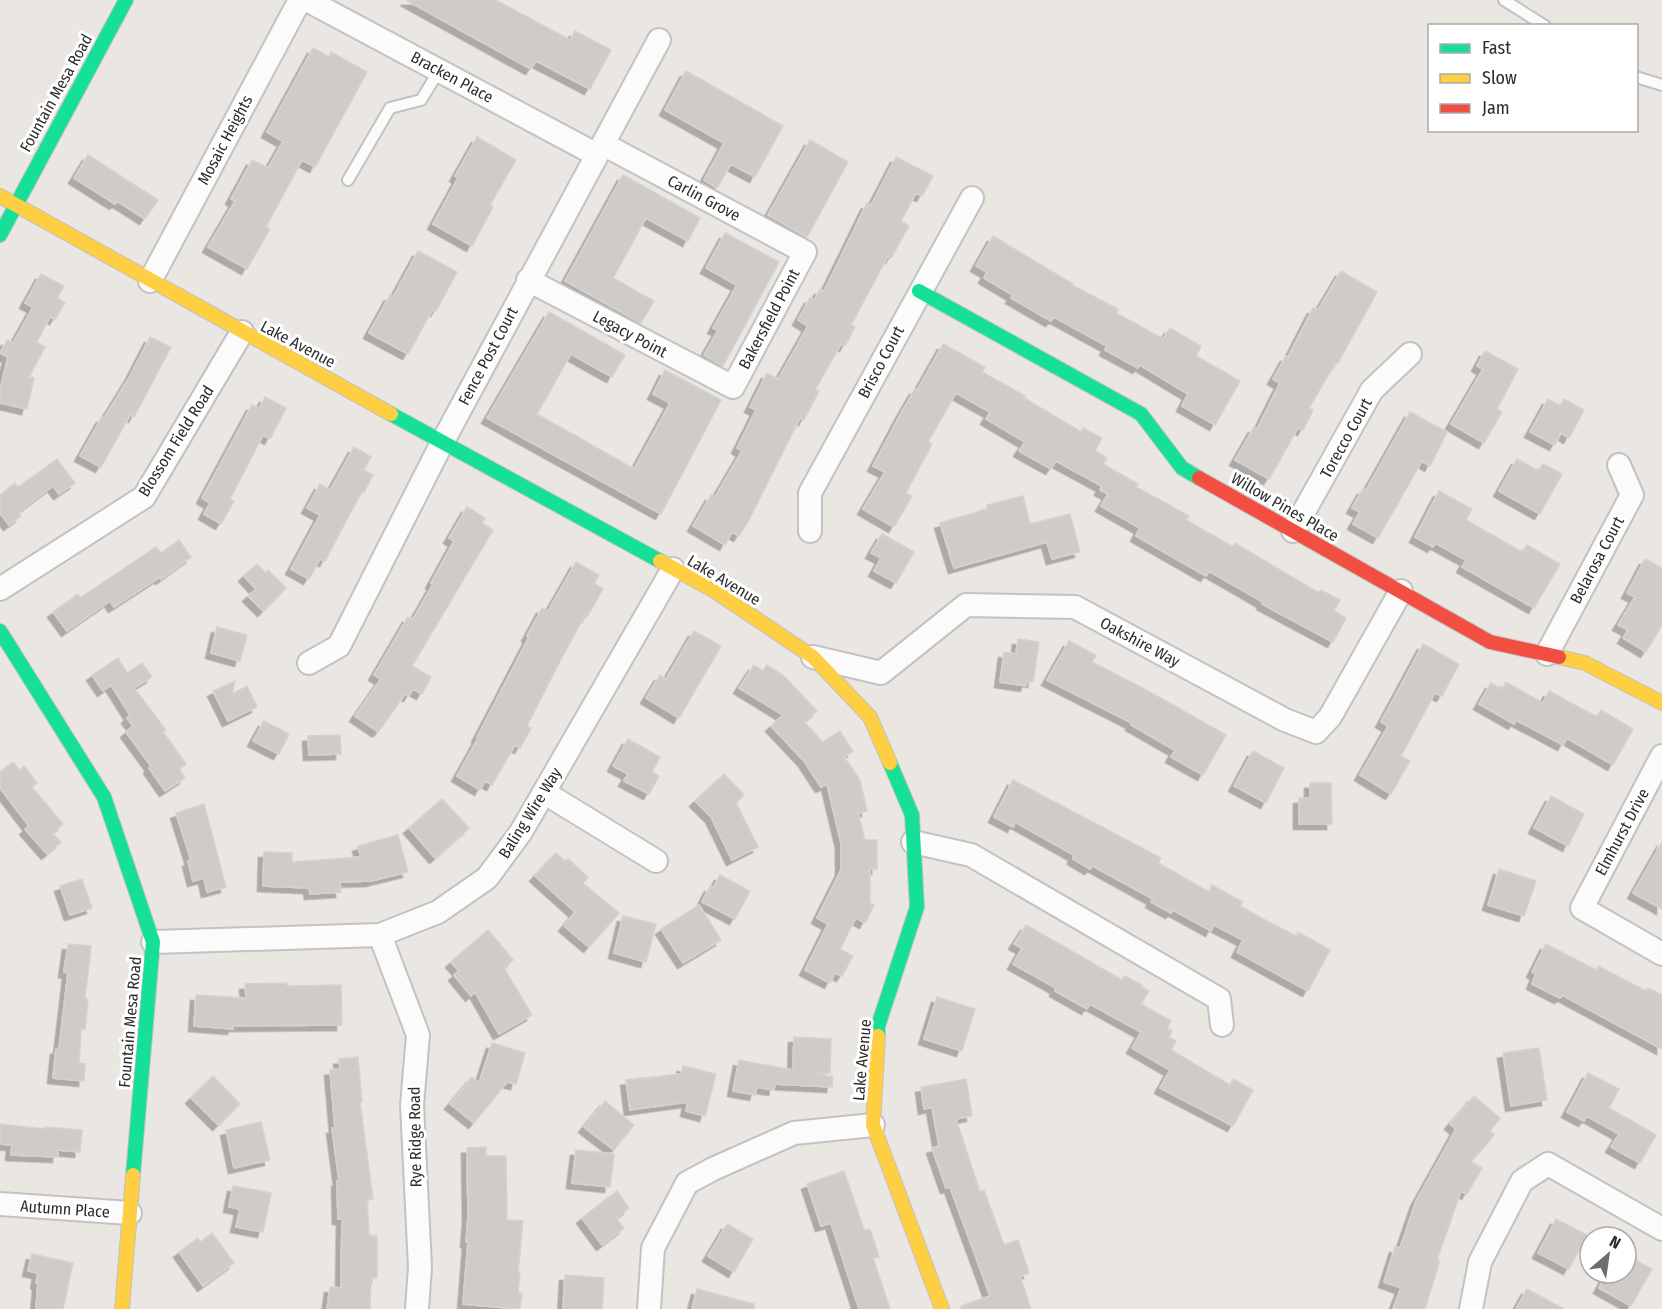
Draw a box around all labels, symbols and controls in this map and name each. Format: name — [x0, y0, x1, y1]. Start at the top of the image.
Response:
legend — [1428, 24, 1638, 132]
street label: Fountain Mesa Road — [16, 31, 96, 155]
text: Fast — [1482, 37, 1511, 59]
street label: Bracken Place — [408, 47, 497, 107]
text: Slow — [1482, 67, 1517, 89]
street label: Mosaic Heights — [193, 92, 257, 188]
text: Jam — [1482, 97, 1510, 119]
street label: Carlin Grove — [664, 171, 744, 225]
street label: Bakersfield Point — [735, 265, 804, 372]
street label: Fence Post Court — [454, 303, 522, 408]
street label: Legacy Point — [590, 306, 671, 362]
street label: Lake Avenue — [257, 316, 339, 372]
street label: Brisco Court — [854, 322, 908, 401]
street label: Blossom Field Road — [134, 382, 218, 500]
street label: Torecco Court — [1316, 394, 1376, 481]
street label: Willow Pines Place — [1228, 469, 1342, 546]
street label: Belarosa Court — [1566, 513, 1628, 607]
street label: Lake Avenue — [684, 551, 764, 609]
street label: Oakshire Way — [1097, 613, 1184, 671]
street label: Baling Wire Way — [495, 763, 566, 862]
street label: Elmhurst Drive — [1591, 785, 1653, 879]
street label: Fountain Mesa Road — [115, 956, 145, 1088]
street label: Lake Avenue — [849, 1018, 875, 1102]
street label: Rye Ridge Road — [405, 1086, 425, 1188]
street label: Autumn Place — [20, 1196, 110, 1222]
north arrow — [1578, 1225, 1638, 1285]
text: N — [1606, 1232, 1624, 1253]

